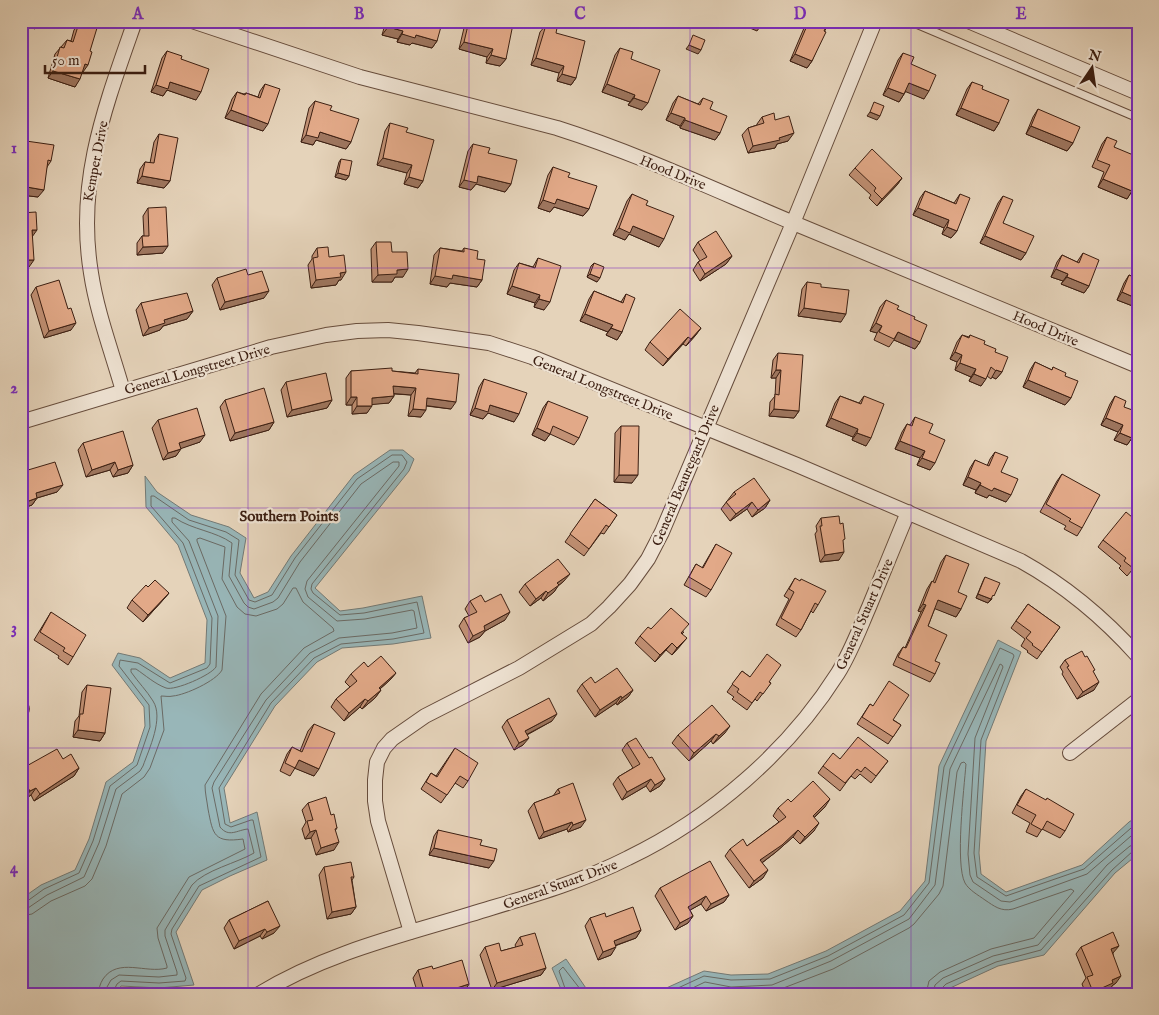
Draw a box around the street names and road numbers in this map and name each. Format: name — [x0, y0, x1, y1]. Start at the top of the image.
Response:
street label: Kemper Drive — [79, 119, 113, 203]
street label: Hood Drive — [637, 151, 709, 195]
street label: Hood Drive — [1010, 307, 1082, 351]
street label: General Longstreet Drive — [123, 340, 273, 399]
street label: General Longstreet Drive — [530, 351, 676, 425]
street label: General Beauregard Drive — [648, 401, 724, 549]
street label: General Stuart Drive — [832, 555, 898, 673]
street label: General Stuart Drive — [501, 856, 621, 914]

